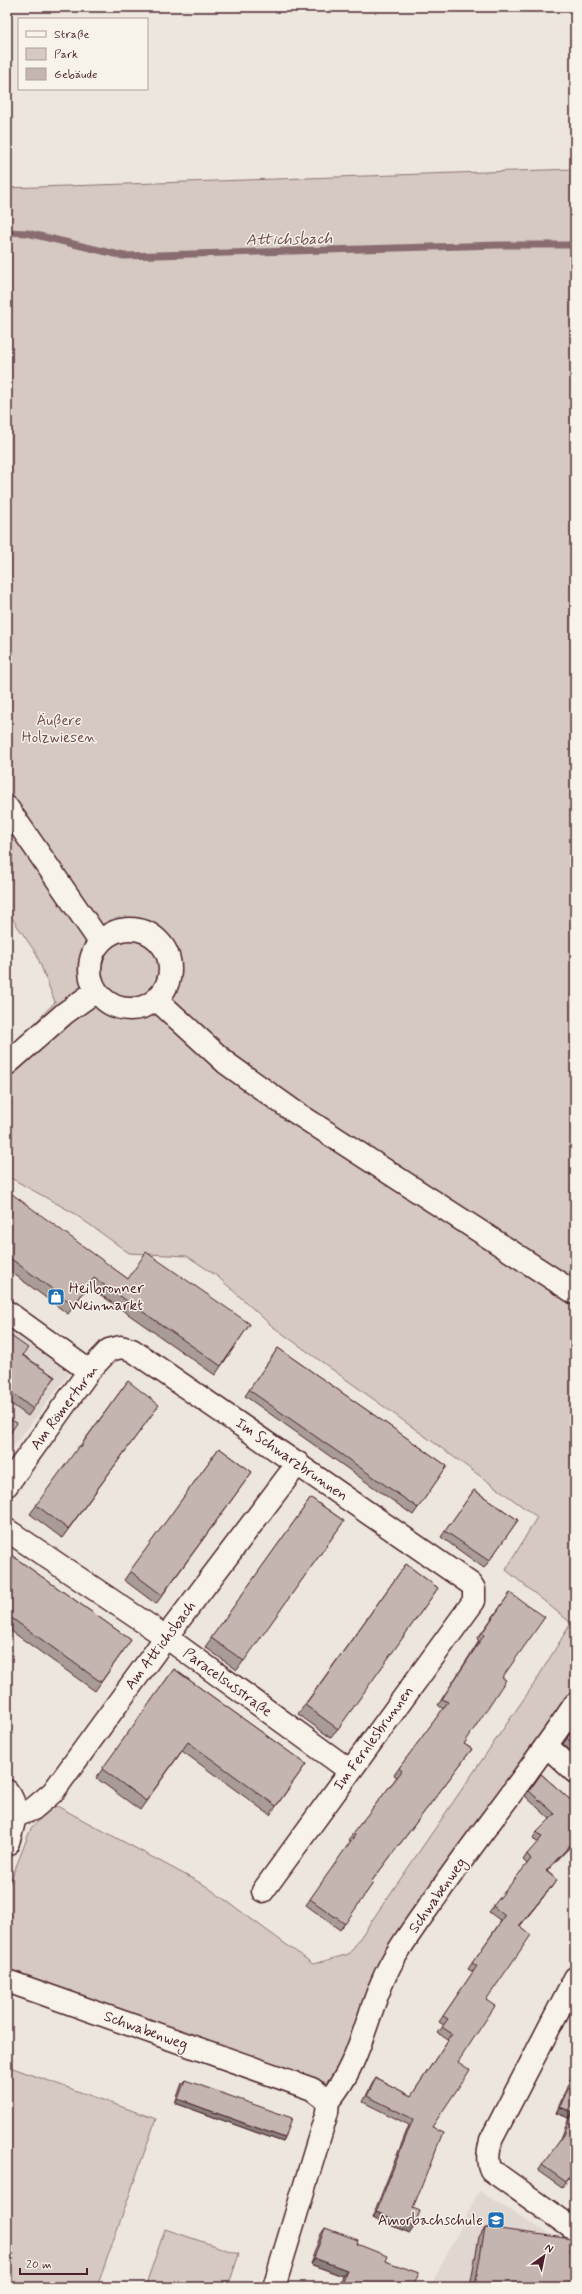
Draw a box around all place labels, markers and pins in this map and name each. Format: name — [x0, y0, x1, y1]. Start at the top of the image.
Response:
place label: Heilbronner Weinmarkt — [69, 1279, 144, 1316]
shop icon: Heilbronner Weinmarkt — [46, 1287, 66, 1307]
school or university icon: Amorbachschule — [486, 2210, 506, 2230]
place label: Amorbachschule — [378, 2211, 483, 2231]

